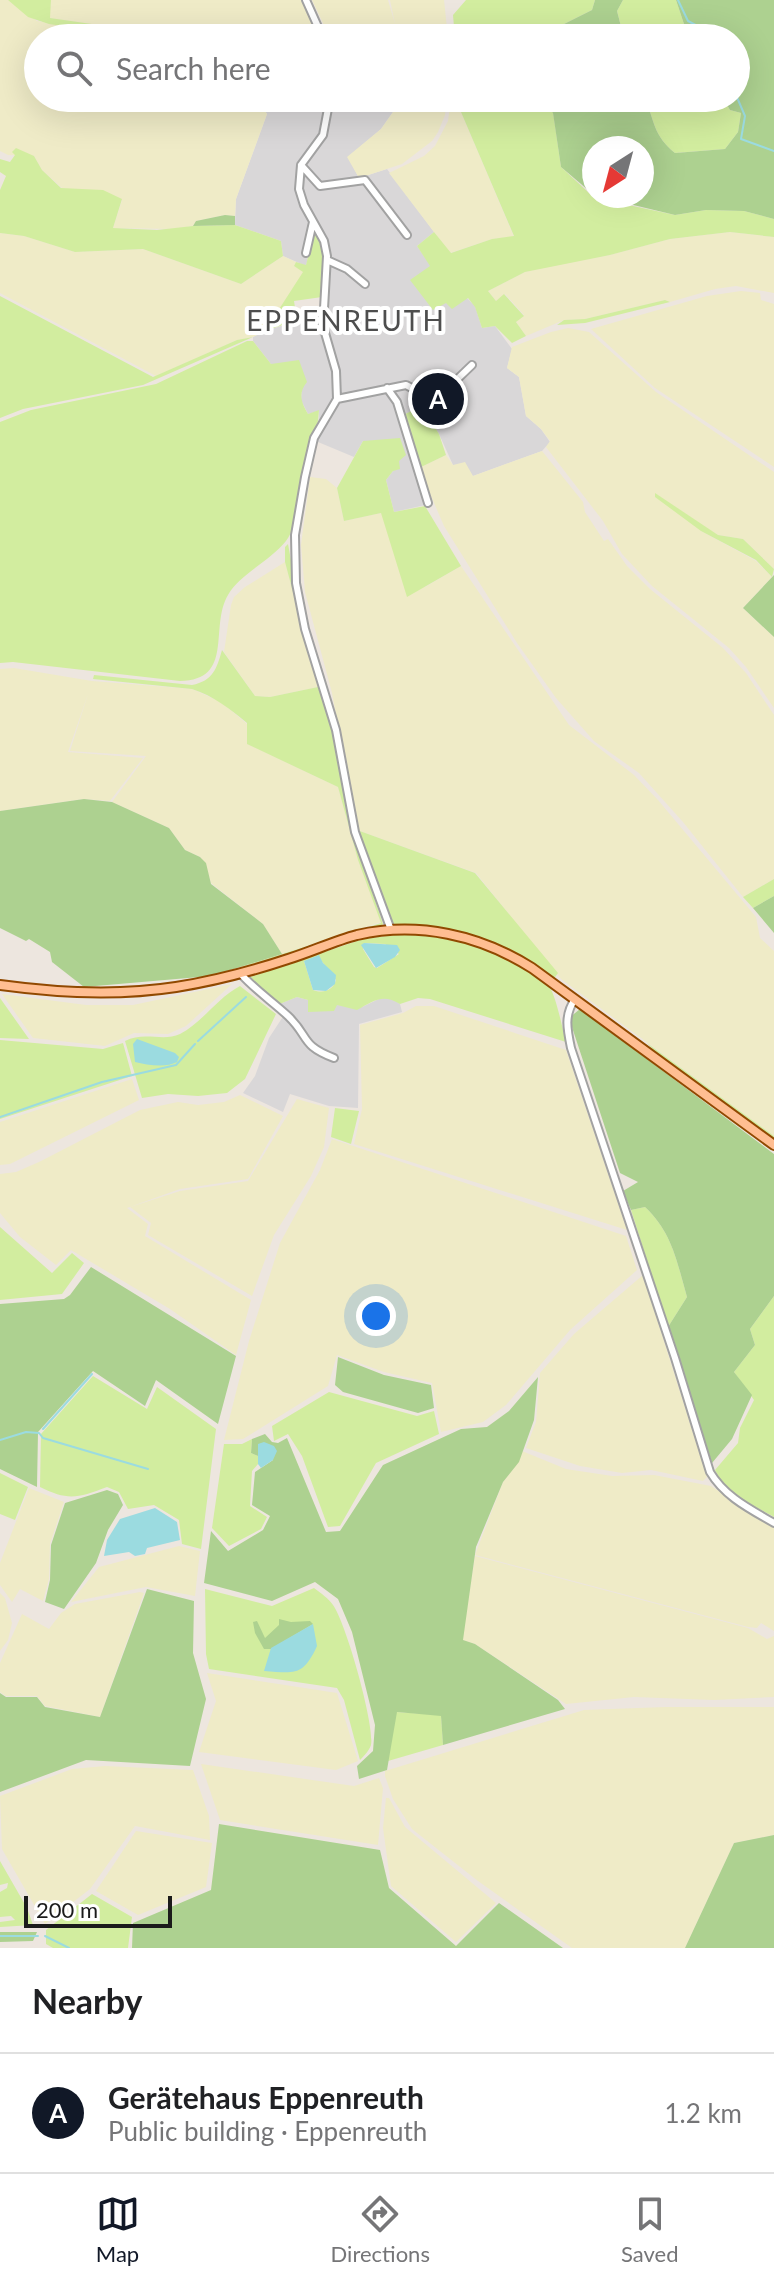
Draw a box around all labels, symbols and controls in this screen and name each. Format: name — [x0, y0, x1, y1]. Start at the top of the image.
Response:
search box — [24, 24, 750, 112]
icon: search — [52, 46, 96, 90]
text: Search here — [116, 50, 271, 86]
north arrow — [582, 136, 654, 208]
district label: EPPENREUTH — [246, 303, 446, 337]
pin: A — [412, 369, 464, 429]
your location — [356, 1296, 396, 1336]
scale bar — [24, 1892, 172, 1928]
text: 200 m — [36, 1896, 98, 1923]
text: Nearby — [32, 1980, 143, 2021]
text: Gerätehaus Eppenreuth — [108, 2079, 424, 2115]
text: A — [49, 2097, 67, 2129]
text: 1.2 km — [664, 2097, 742, 2129]
text: Public building · Eppenreuth — [108, 2115, 427, 2147]
tab: Map — [96, 2192, 140, 2267]
tab: Directions — [331, 2192, 430, 2267]
tab: Saved — [621, 2192, 678, 2267]

